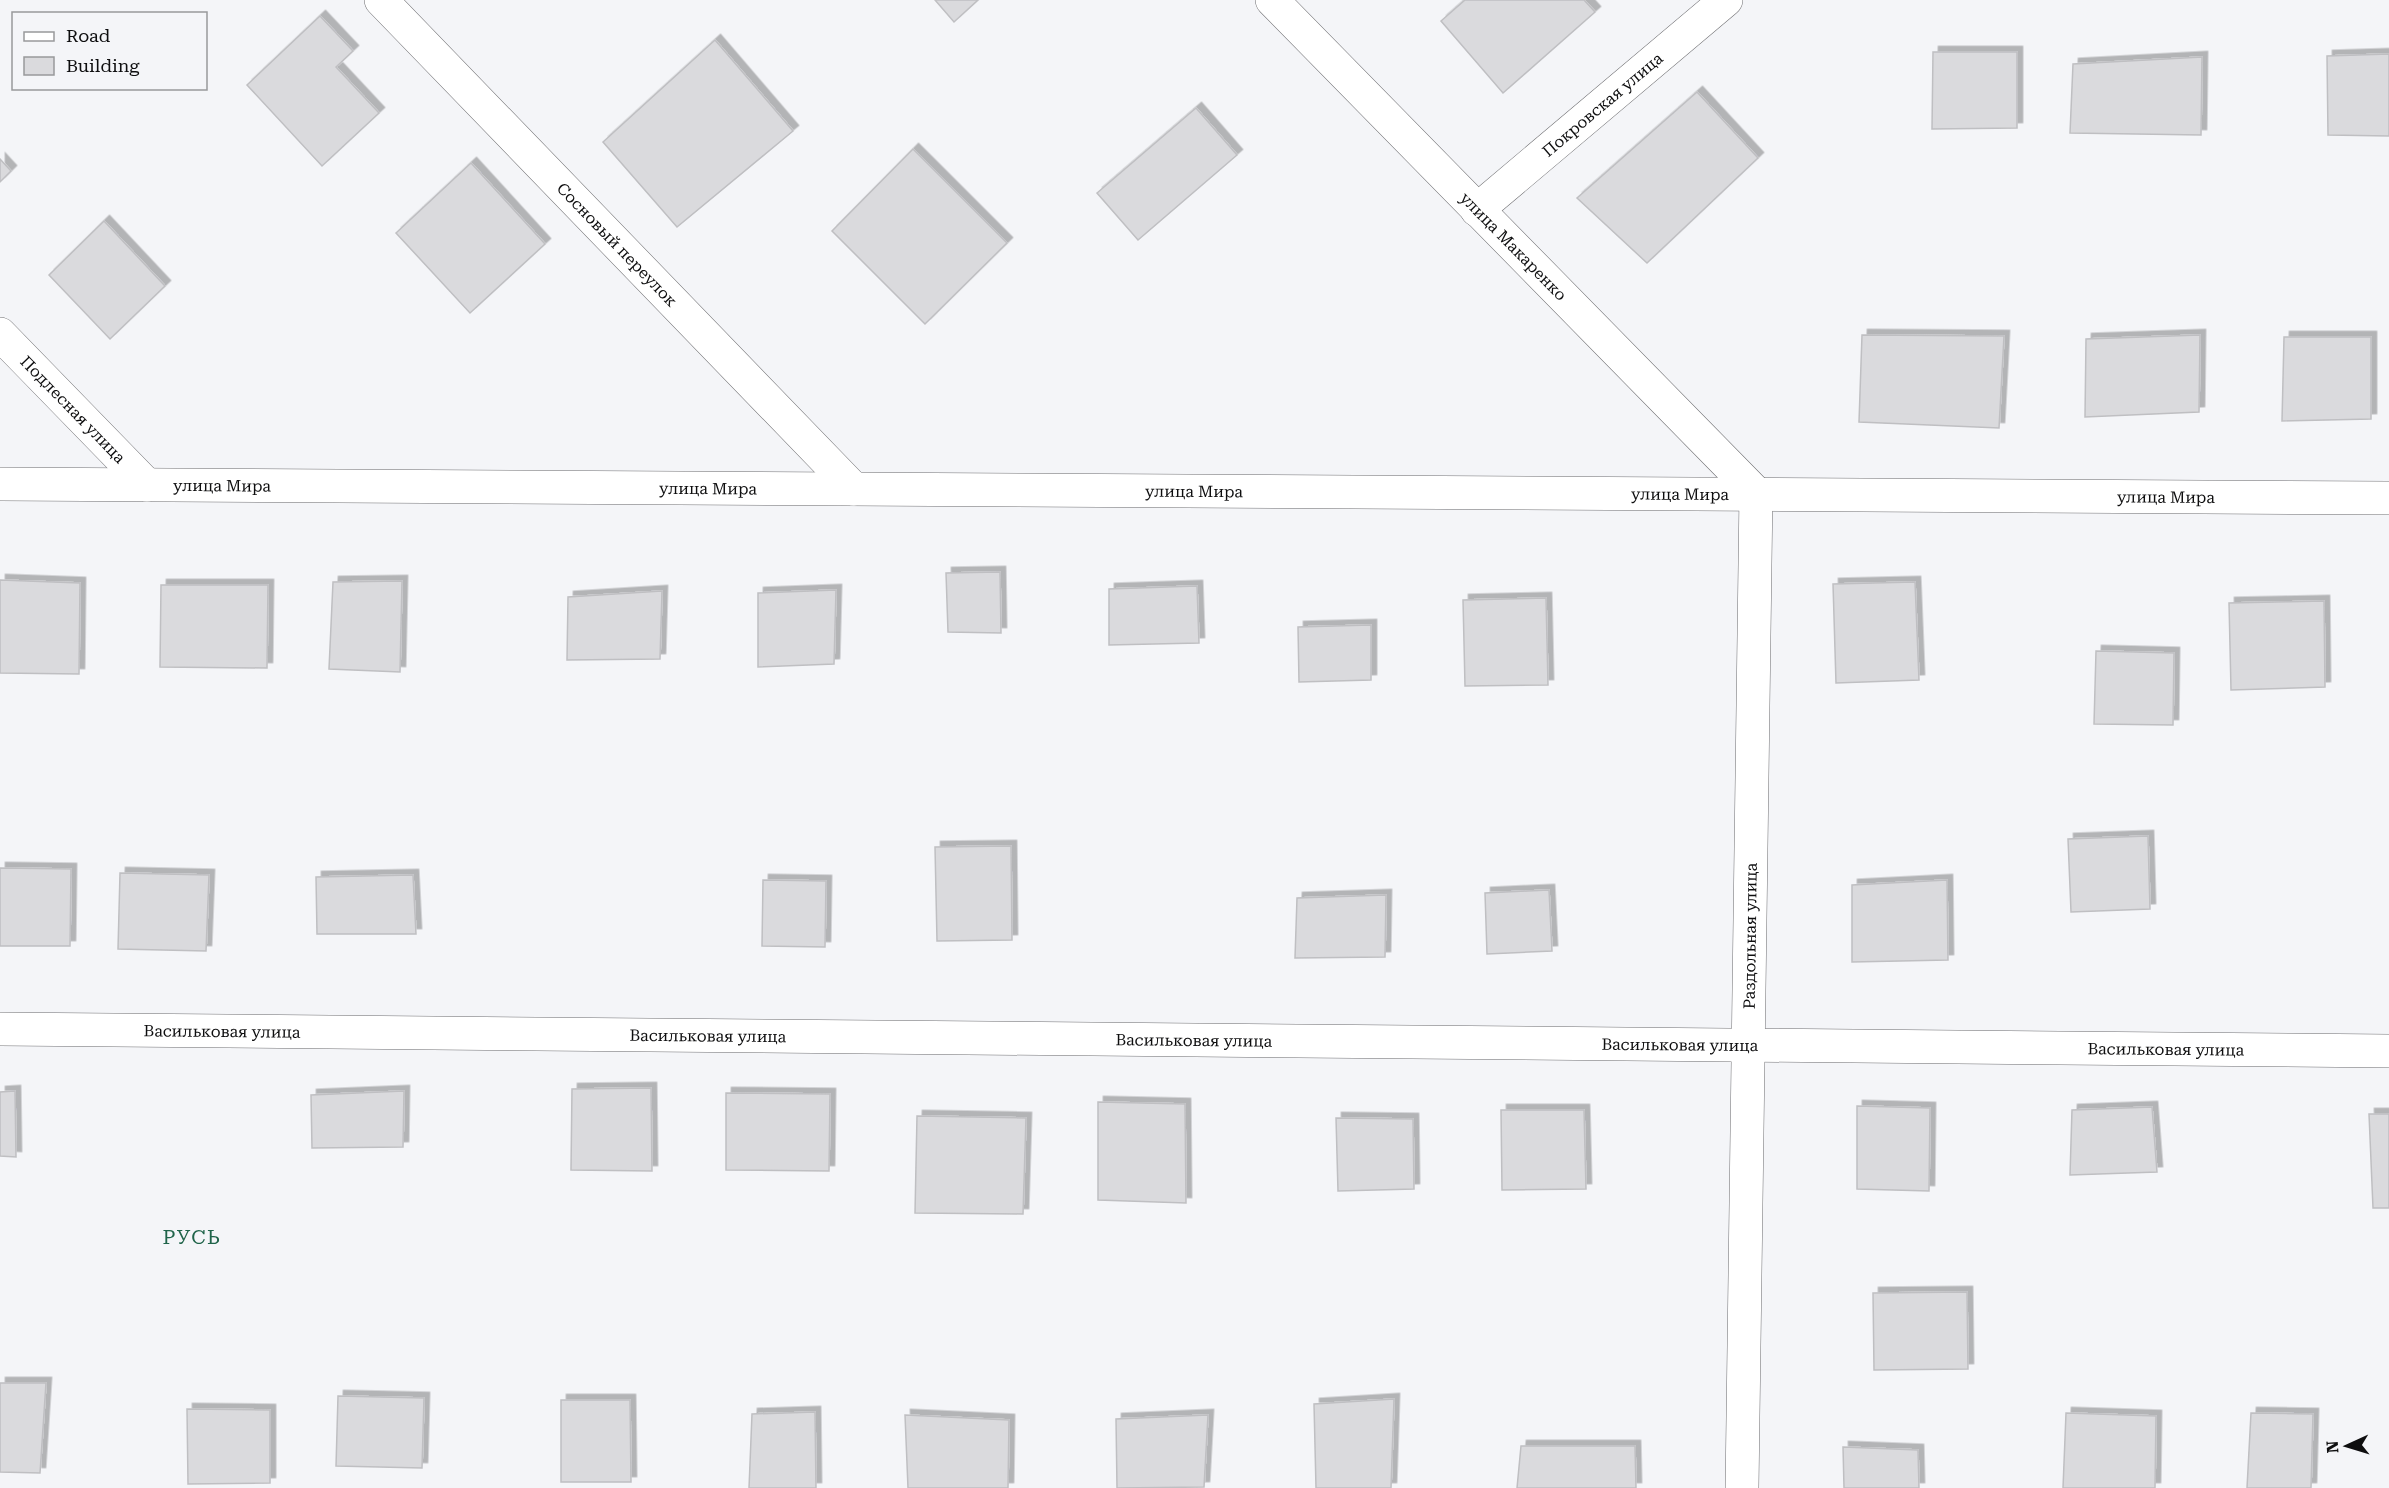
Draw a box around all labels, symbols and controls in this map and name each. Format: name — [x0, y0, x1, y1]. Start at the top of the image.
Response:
legend — [12, 12, 207, 90]
text: Road — [66, 25, 111, 46]
street label: Покровская улица — [1538, 48, 1667, 160]
text: Building — [66, 55, 140, 76]
street label: Сосновый переулок — [553, 178, 682, 310]
street label: улица Макаренко — [1456, 188, 1571, 304]
street label: Подлесная улица — [17, 352, 130, 467]
street label: улица Мира — [173, 476, 271, 495]
street label: улица Мира — [659, 478, 757, 498]
street label: улица Мира — [1145, 481, 1243, 501]
street label: улица Мира — [1631, 484, 1729, 504]
street label: улица Мира — [2117, 487, 2215, 506]
street label: Раздольная улица — [1739, 862, 1760, 1009]
street label: Васильковая улица — [144, 1021, 301, 1041]
street label: Васильковая улица — [629, 1025, 787, 1046]
street label: Васильковая улица — [1115, 1030, 1273, 1050]
street label: Васильковая улица — [1601, 1034, 1759, 1055]
street label: Васильковая улица — [2087, 1039, 2245, 1059]
district label: РУСЬ — [163, 1225, 221, 1249]
north arrow — [2317, 1416, 2377, 1476]
text: N — [2323, 1440, 2342, 1454]

